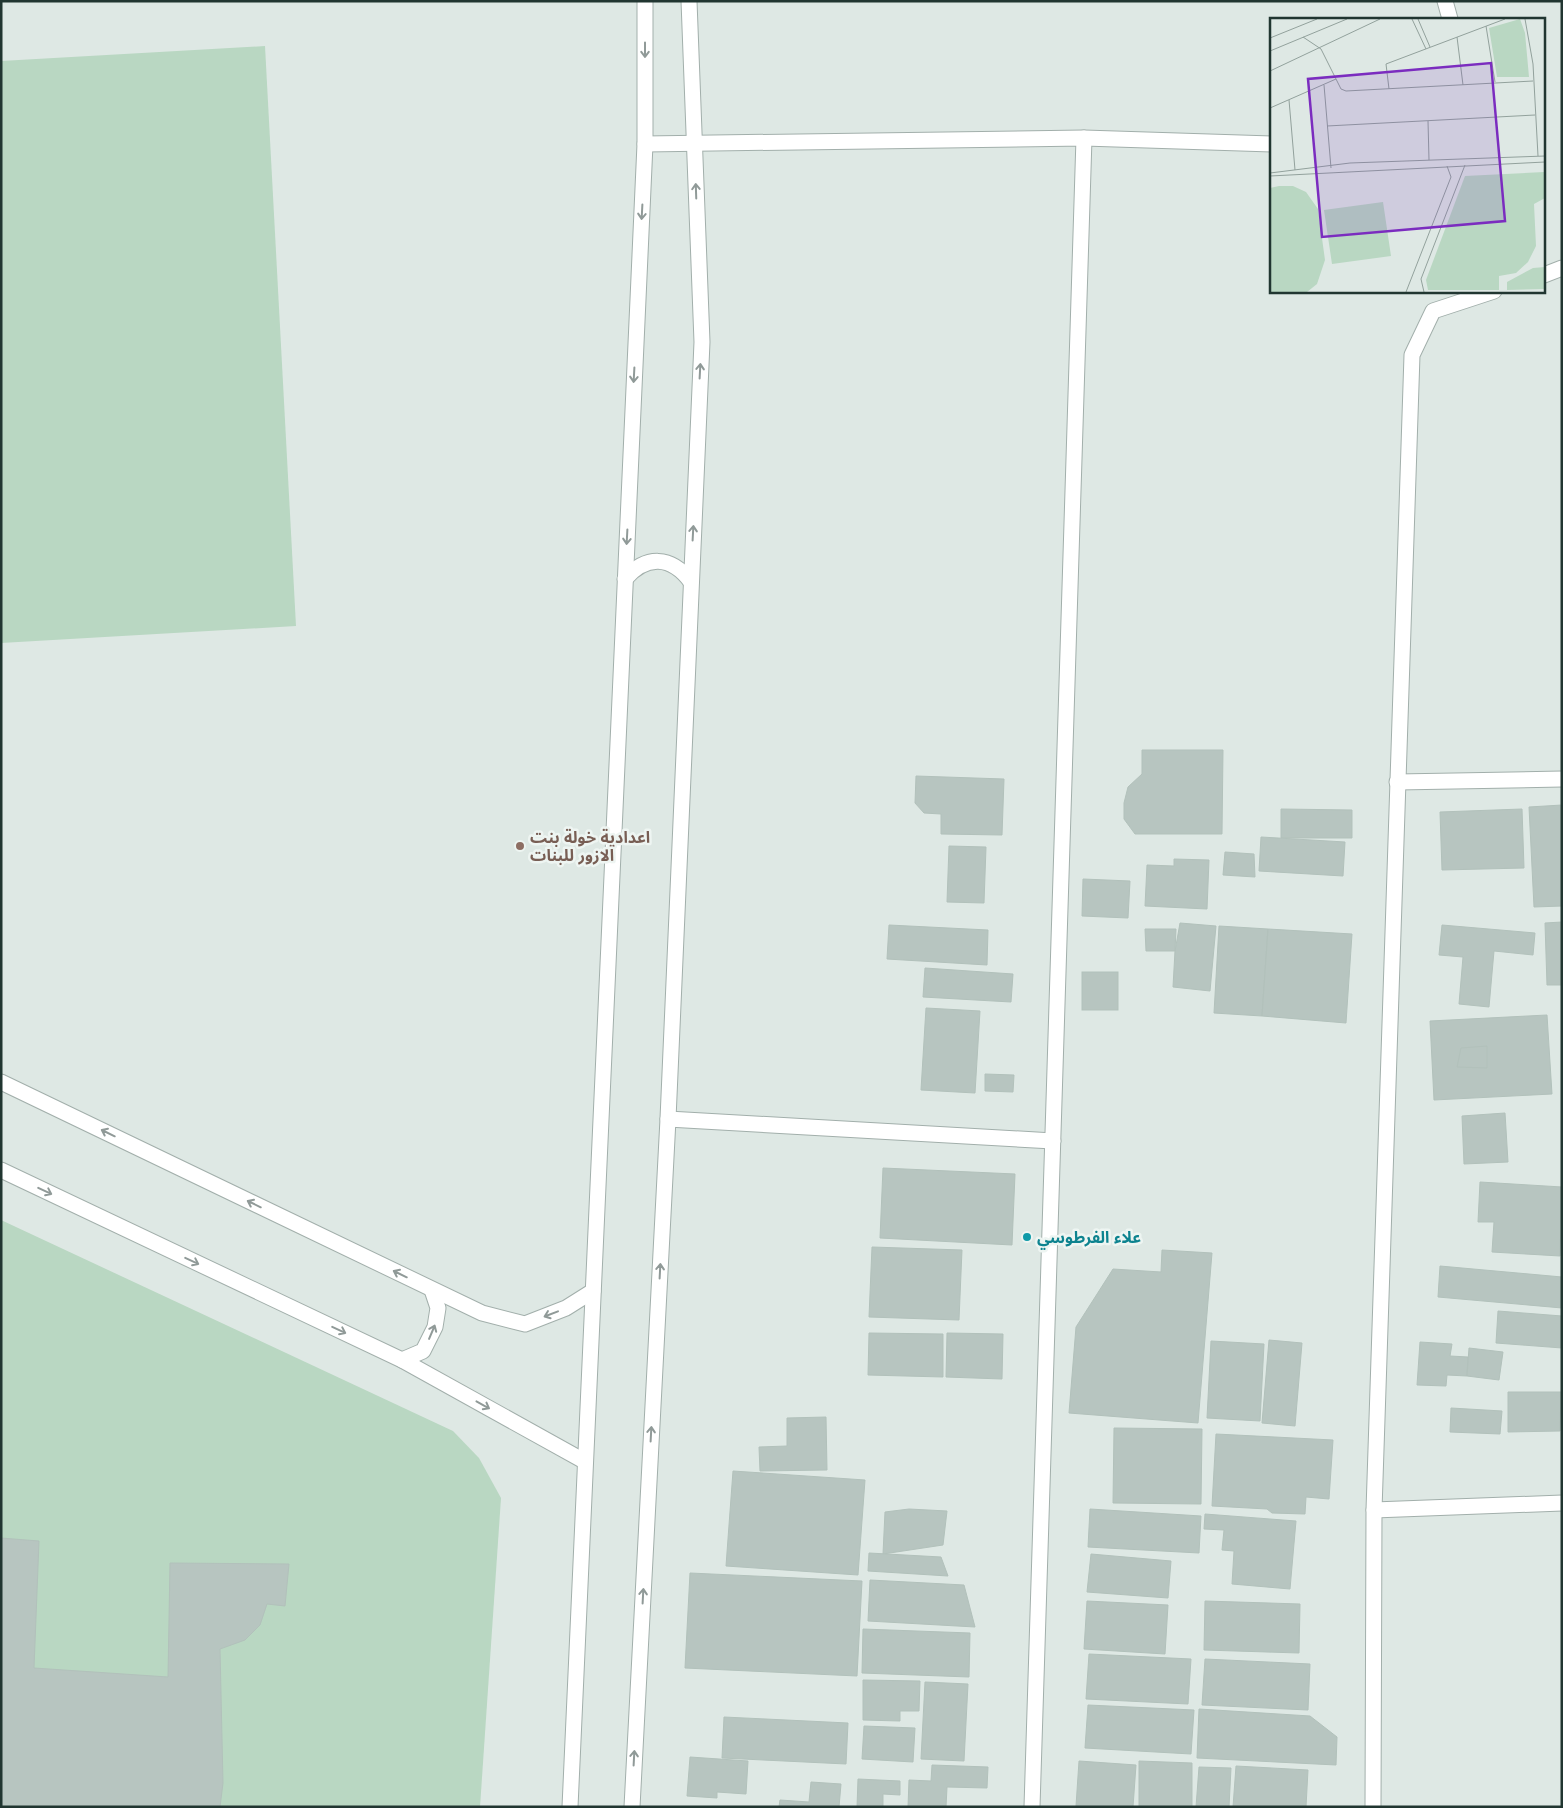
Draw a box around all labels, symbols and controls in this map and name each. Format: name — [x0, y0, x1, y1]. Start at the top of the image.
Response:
inset map — [1270, 18, 1546, 292]
one-way arrow — [640, 42, 650, 58]
one-way arrow — [691, 183, 701, 199]
one-way arrow — [638, 204, 647, 220]
one-way arrow — [696, 363, 705, 379]
one-way arrow — [630, 366, 639, 382]
one-way arrow — [689, 525, 698, 541]
one-way arrow — [622, 529, 631, 545]
place label: اعدادية خولة بنت الازور للبنات — [530, 828, 650, 865]
marker: اعدادية خولة بنت الازور للبنات — [514, 840, 526, 852]
one-way arrow — [101, 1128, 116, 1138]
one-way arrow — [37, 1187, 52, 1196]
one-way arrow — [247, 1199, 262, 1208]
place label: علاء الفرطوسي — [1037, 1229, 1141, 1250]
marker: علاء الفرطوسي — [1021, 1231, 1033, 1243]
one-way arrow — [184, 1256, 199, 1266]
one-way arrow — [655, 1264, 665, 1280]
one-way arrow — [393, 1269, 408, 1279]
one-way arrow — [544, 1310, 559, 1319]
one-way arrow — [428, 1325, 438, 1340]
one-way arrow — [331, 1326, 346, 1336]
one-way arrow — [476, 1400, 491, 1410]
one-way arrow — [647, 1426, 656, 1442]
one-way arrow — [638, 1588, 647, 1604]
one-way arrow — [630, 1750, 639, 1766]

